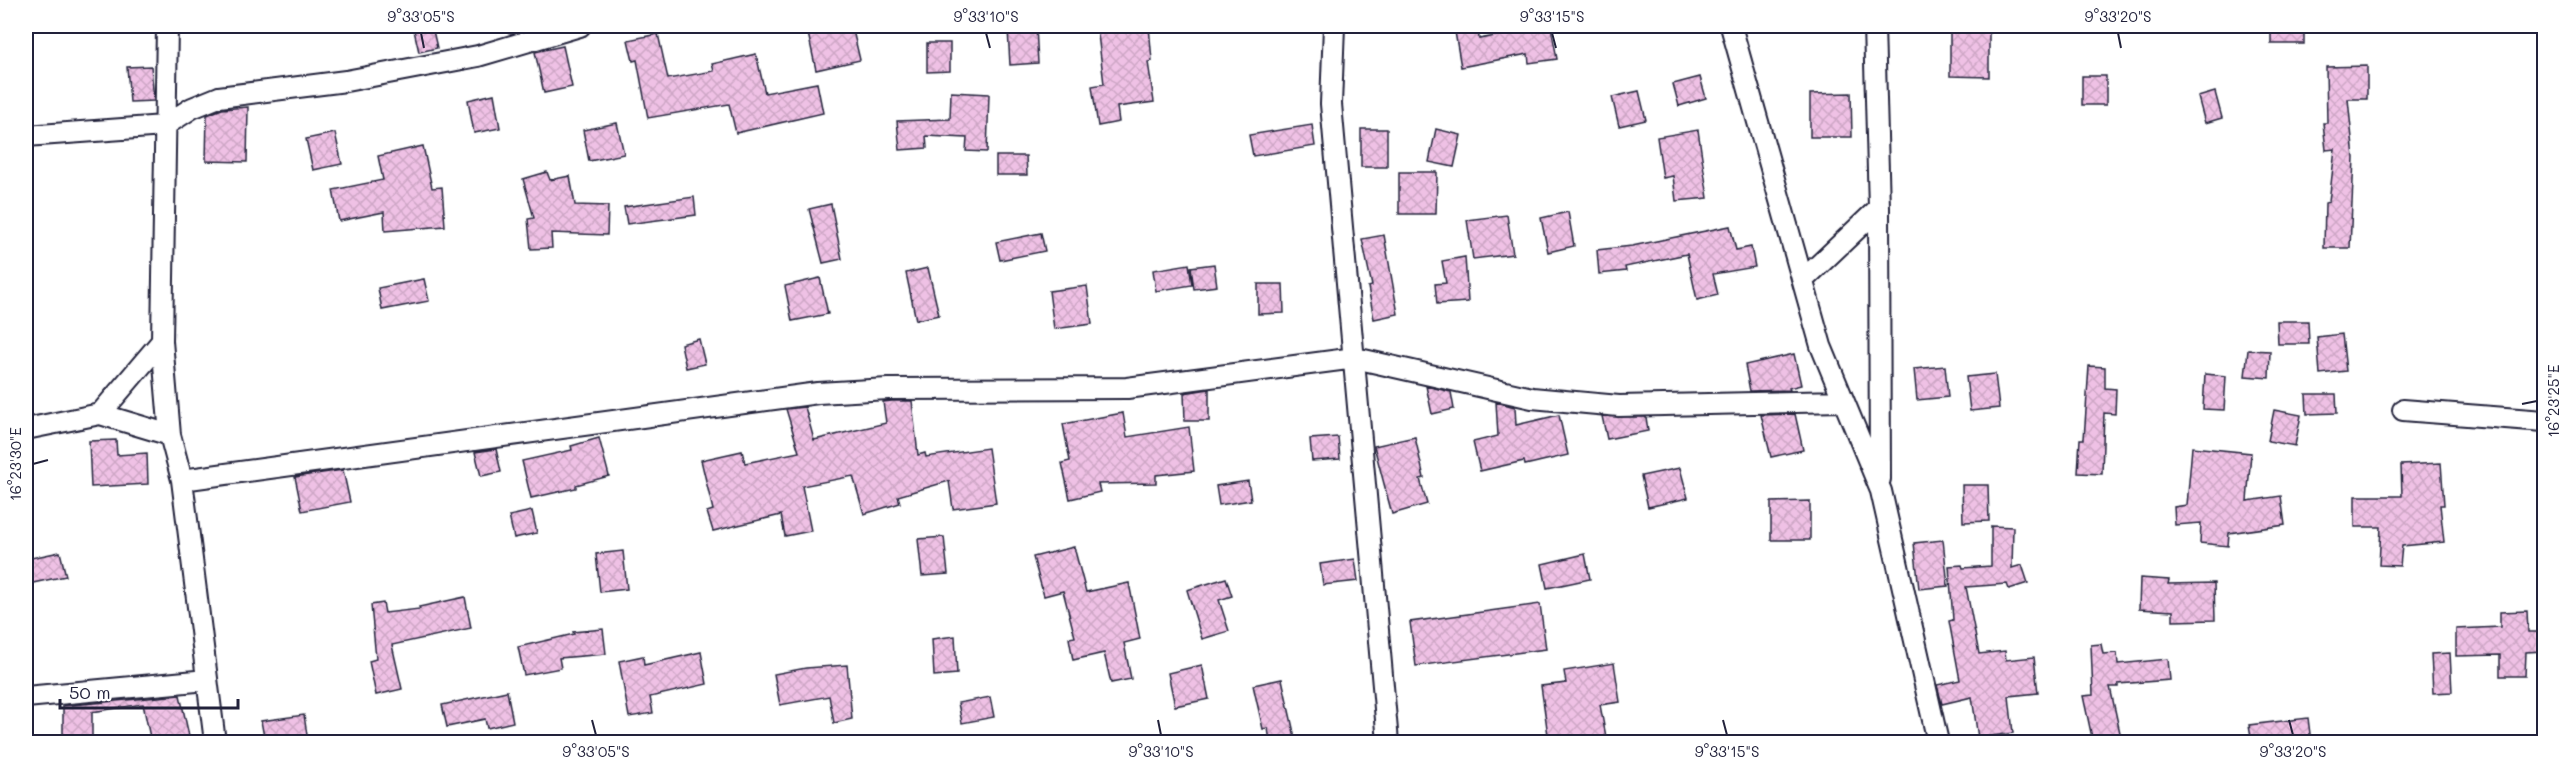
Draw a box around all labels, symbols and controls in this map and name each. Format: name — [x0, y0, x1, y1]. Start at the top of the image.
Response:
text: 9°33'05"S — [387, 6, 455, 26]
text: 9°33'10"S — [953, 6, 1019, 26]
text: 9°33'15"S — [1520, 6, 1584, 26]
text: 9°33'20"S — [2085, 6, 2151, 26]
text: 16°23'25"E — [2543, 364, 2563, 438]
text: 16°23'30"E — [5, 427, 25, 501]
scale bar — [60, 672, 238, 710]
text: 50 m — [69, 680, 111, 704]
text: 9°33'05"S — [562, 741, 630, 761]
text: 9°33'10"S — [1128, 741, 1194, 761]
text: 9°33'15"S — [1695, 741, 1759, 761]
text: 9°33'20"S — [2260, 741, 2326, 761]

